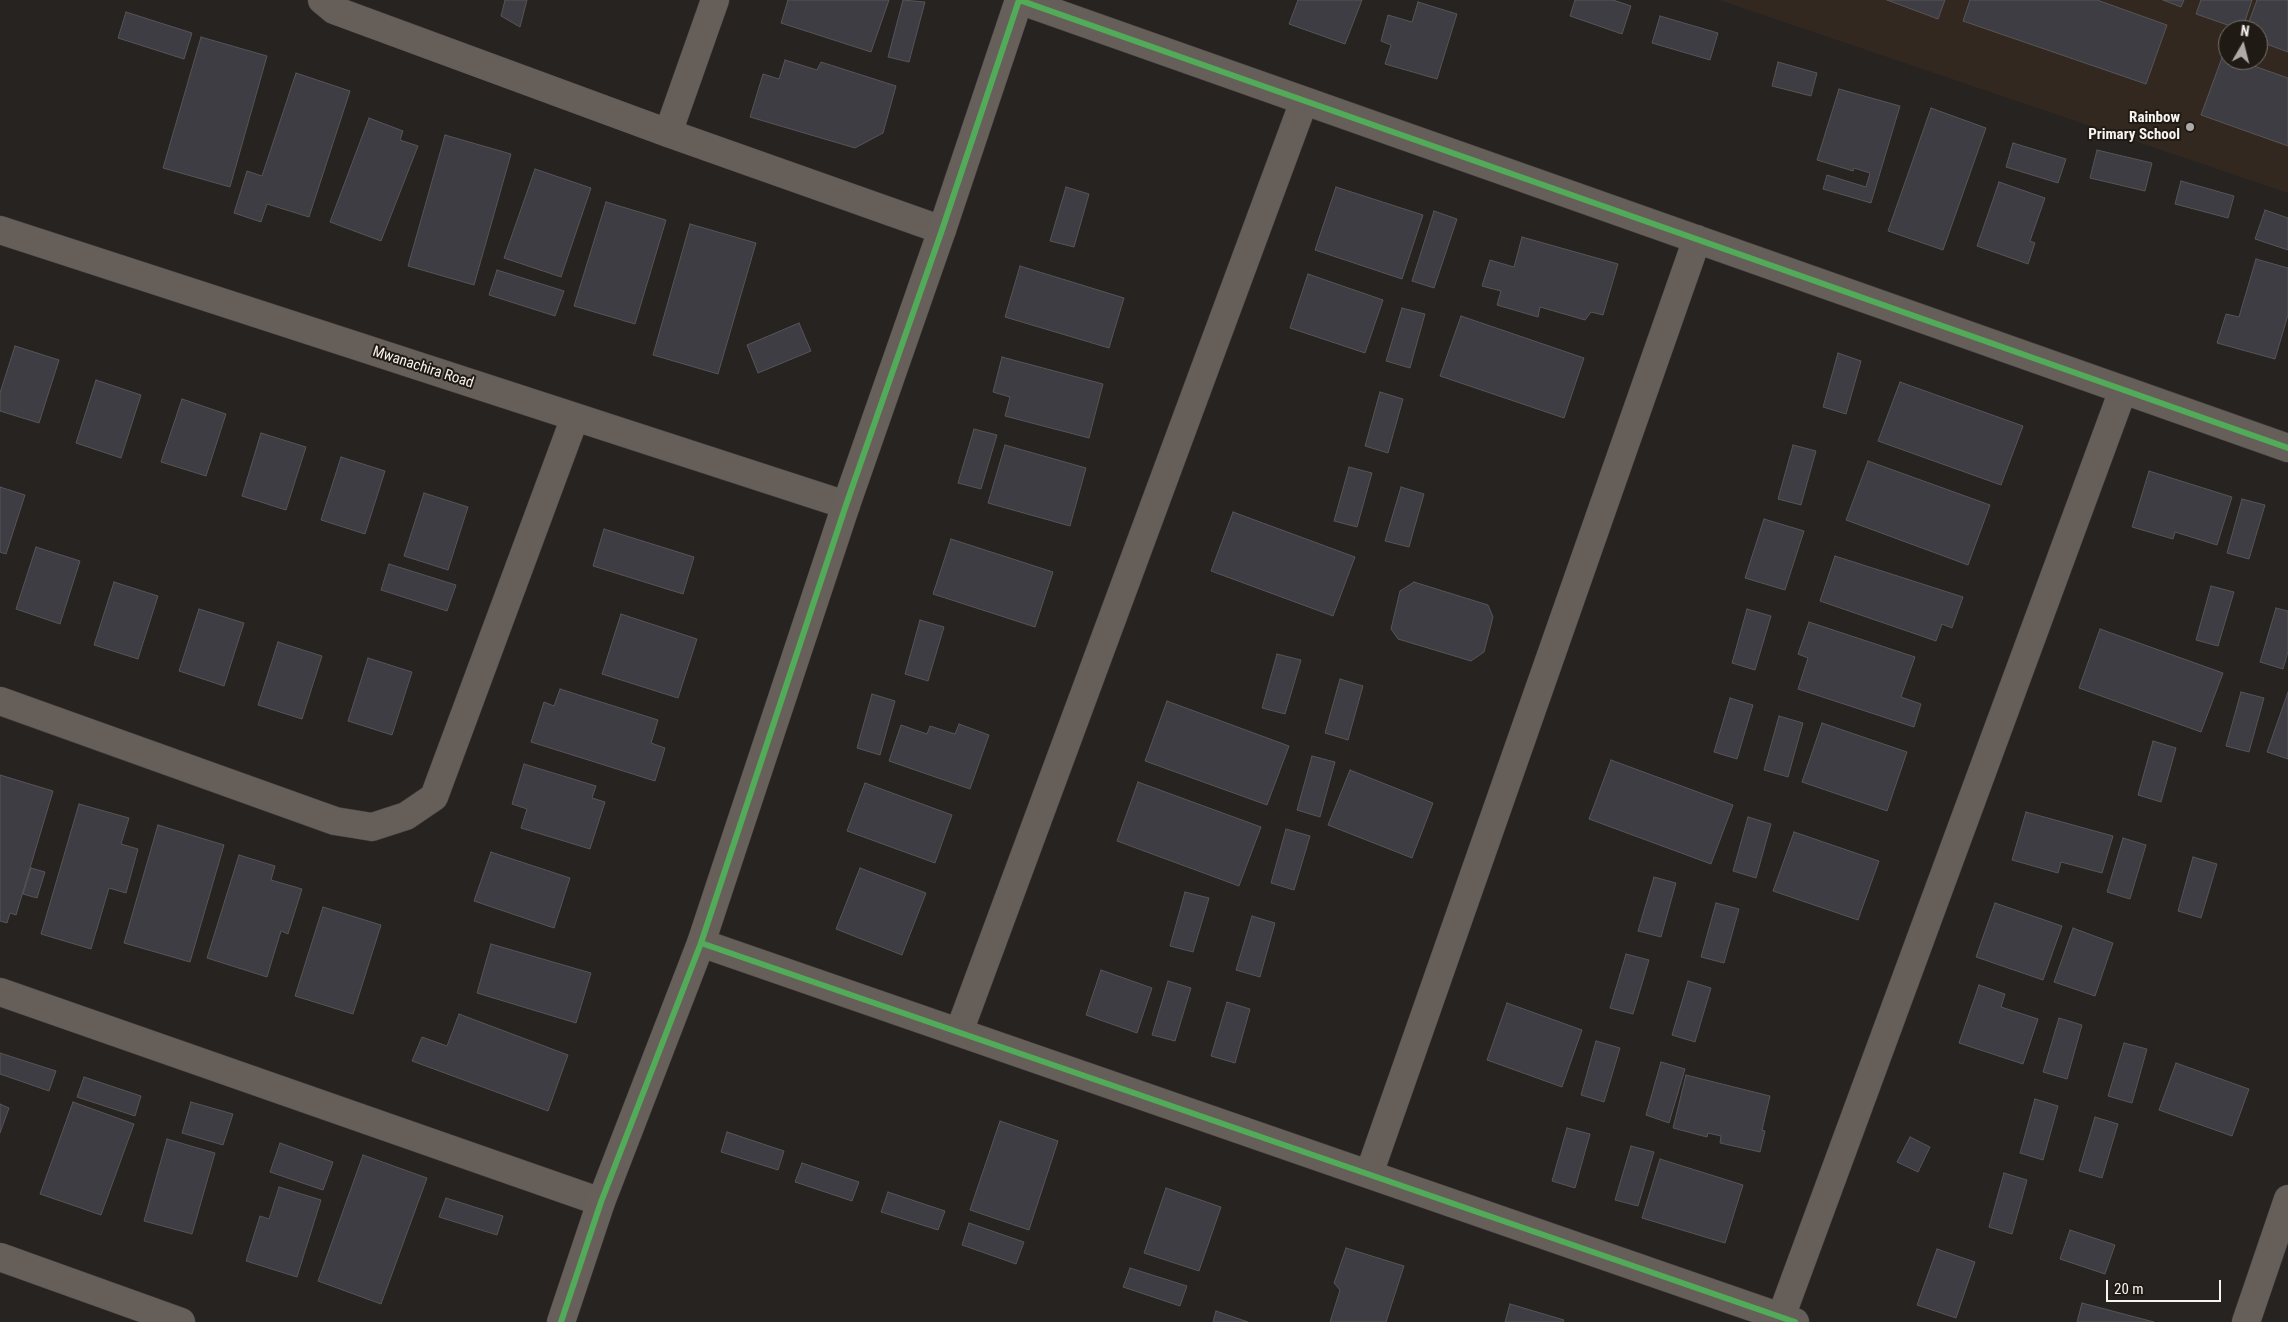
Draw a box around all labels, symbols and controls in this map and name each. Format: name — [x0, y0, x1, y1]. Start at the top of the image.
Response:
north arrow — [2218, 20, 2268, 70]
text: N — [2240, 23, 2250, 40]
place label: Rainbow Primary School — [2088, 109, 2180, 144]
marker: Rainbow Primary School — [2184, 121, 2196, 133]
street label: Mwanachira Road — [370, 343, 476, 393]
scale bar — [2108, 1270, 2223, 1302]
text: 20 m — [2114, 1280, 2144, 1298]

